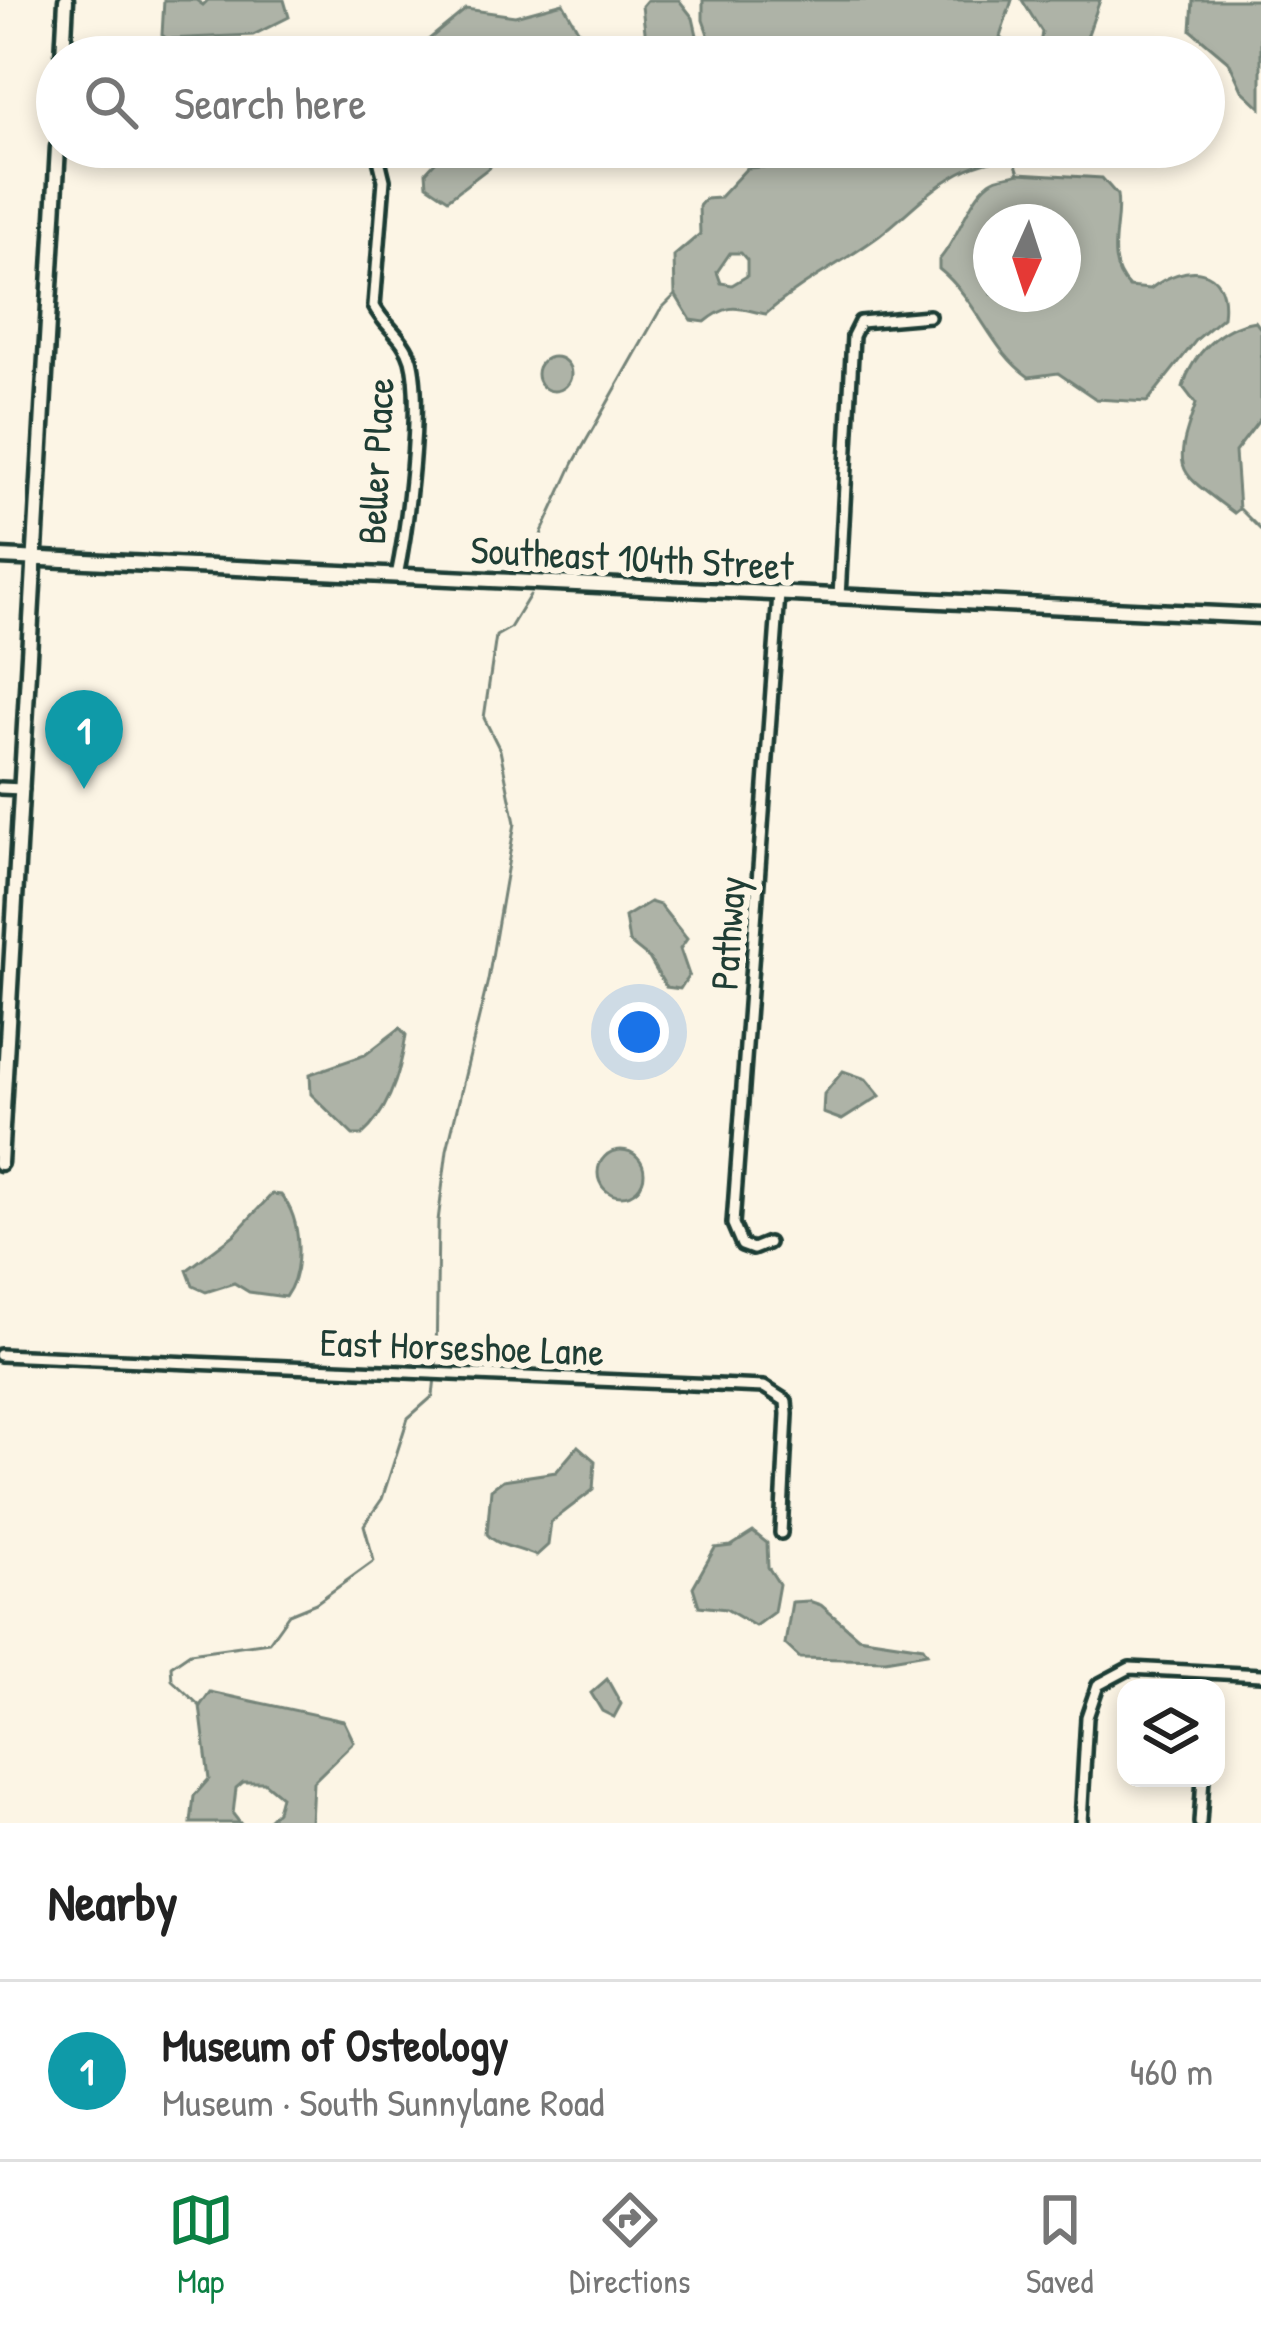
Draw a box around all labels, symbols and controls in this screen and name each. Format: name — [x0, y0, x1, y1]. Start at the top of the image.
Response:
search box — [36, 36, 1225, 168]
icon: search — [78, 69, 144, 135]
text: Search here — [174, 72, 366, 133]
north arrow — [973, 204, 1081, 312]
street label: Beller Place — [344, 376, 406, 546]
street label: Southeast 104th Street — [469, 522, 795, 592]
pin: 1 — [45, 690, 123, 789]
street label: Pathway — [697, 874, 757, 992]
your location — [609, 1002, 669, 1062]
street label: East Horseshoe Lane — [319, 1315, 605, 1377]
map controls — [1117, 1679, 1225, 1787]
button: layers — [1117, 1679, 1225, 1787]
text: Nearby — [48, 1867, 178, 1936]
text: Museum of Osteology — [162, 2014, 509, 2075]
text: 1 — [80, 2044, 94, 2097]
text: 460 m — [1130, 2044, 1213, 2097]
text: Museum · South Sunnylane Road — [162, 2075, 604, 2128]
tab: Map — [168, 2187, 234, 2303]
tab: Directions — [569, 2187, 691, 2303]
tab: Saved — [1026, 2187, 1093, 2303]

